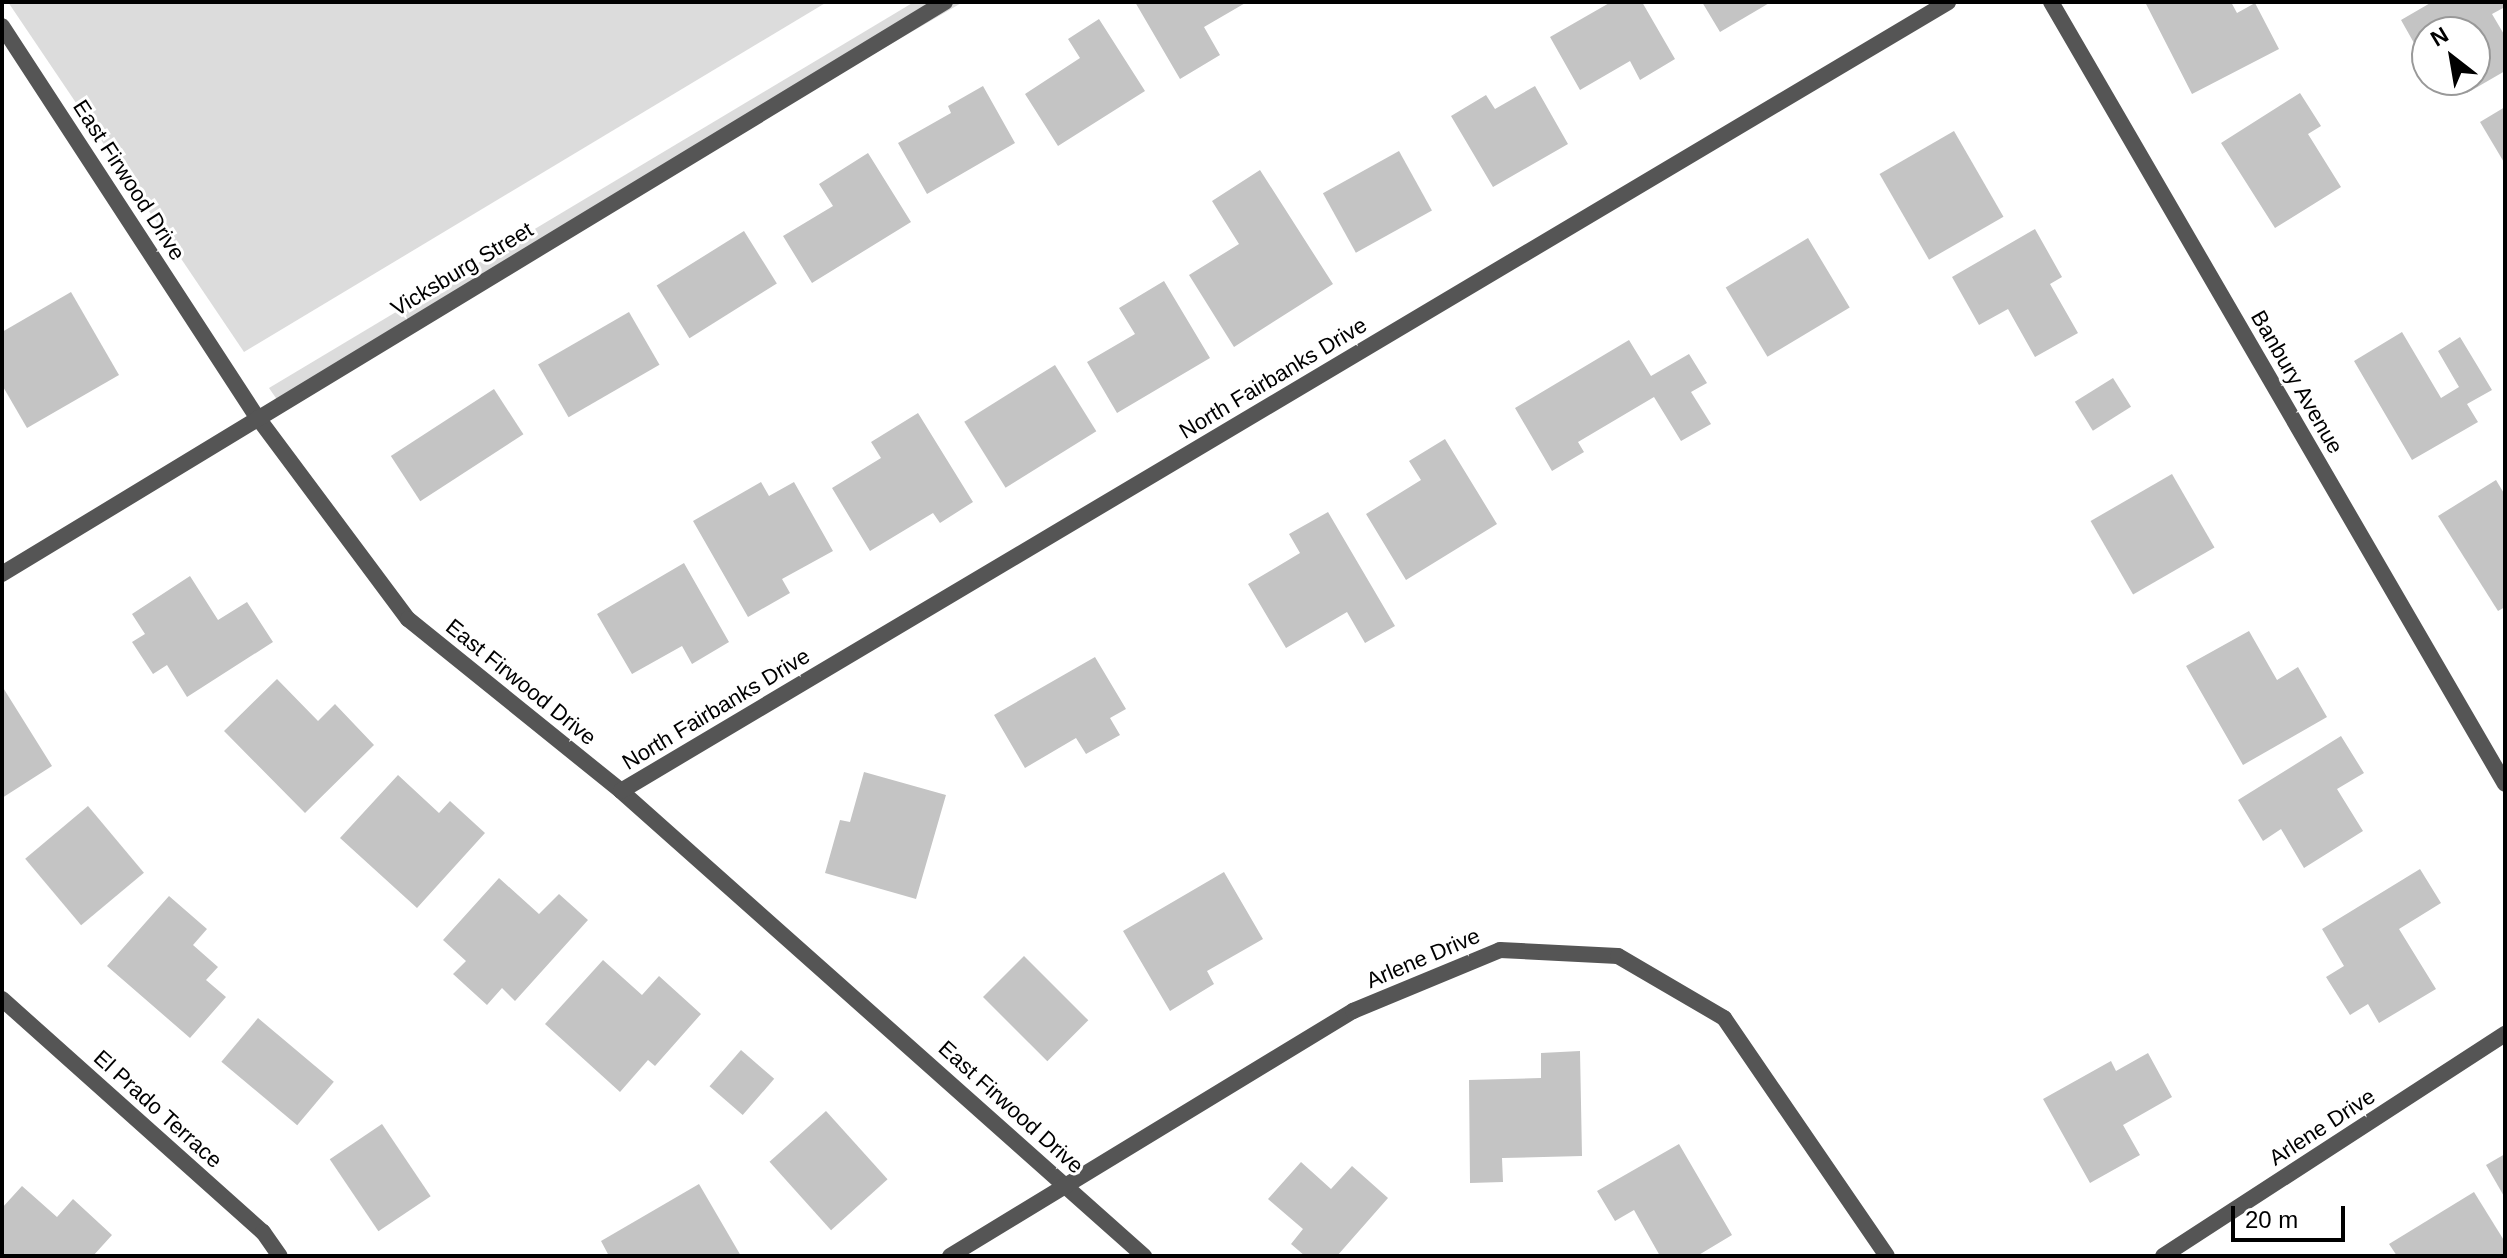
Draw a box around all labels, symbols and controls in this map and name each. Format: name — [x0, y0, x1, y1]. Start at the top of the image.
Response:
north arrow — [2411, 16, 2491, 96]
text: N — [2426, 22, 2453, 52]
street label: East Firwood Drive — [67, 95, 191, 265]
street label: Vicksburg Street — [386, 216, 538, 322]
street label: Banbury Avenue — [2245, 305, 2349, 459]
street label: North Fairbanks Drive — [1175, 312, 1371, 444]
street label: East Firwood Drive — [440, 613, 602, 751]
street label: North Fairbanks Drive — [618, 643, 814, 775]
street label: Arlene Drive — [1362, 922, 1484, 994]
street label: East Firwood Drive — [933, 1035, 1089, 1179]
street label: El Prado Terrace — [88, 1044, 228, 1174]
street label: Arlene Drive — [2264, 1083, 2380, 1171]
scale bar — [2235, 1190, 2349, 1240]
text: 20 m — [2245, 1206, 2298, 1233]

